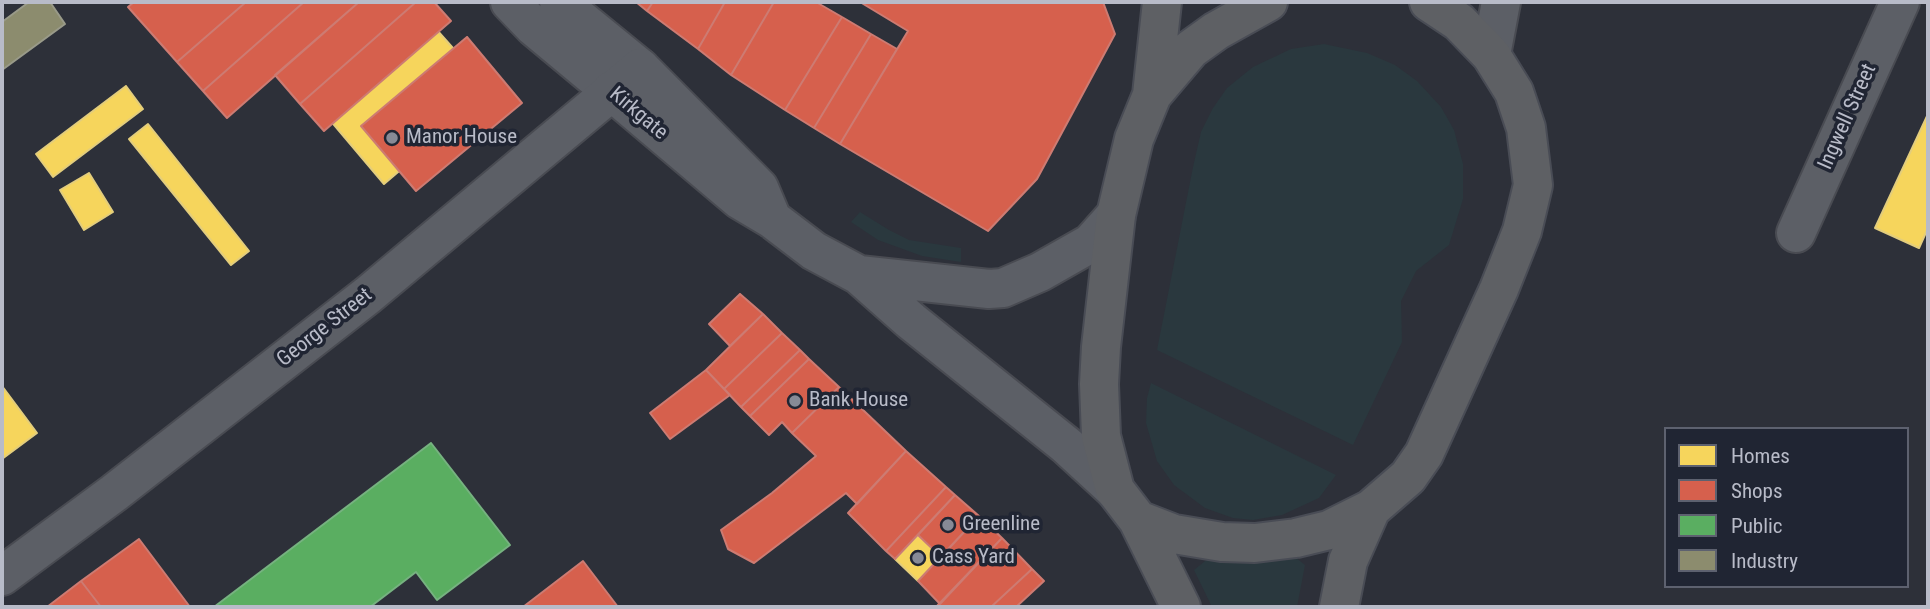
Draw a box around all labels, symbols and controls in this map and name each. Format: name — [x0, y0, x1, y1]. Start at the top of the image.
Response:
street label: Ingwell Street — [1814, 60, 1882, 174]
street label: Kirkgate — [604, 82, 672, 146]
place label: Manor House — [406, 125, 517, 151]
marker: Manor House — [384, 130, 400, 146]
street label: George Street — [273, 283, 377, 373]
place label: Bank House — [809, 388, 908, 414]
marker: Bank House — [787, 393, 803, 409]
legend — [1664, 427, 1909, 588]
text: Homes — [1731, 444, 1790, 468]
text: Shops — [1731, 479, 1783, 503]
place label: Greenline — [962, 512, 1040, 538]
text: Public — [1731, 514, 1783, 538]
marker: Greenline — [940, 517, 956, 533]
place label: Cass Yard — [932, 545, 1015, 571]
text: Industry — [1731, 549, 1798, 573]
marker: Cass Yard — [910, 550, 926, 566]

